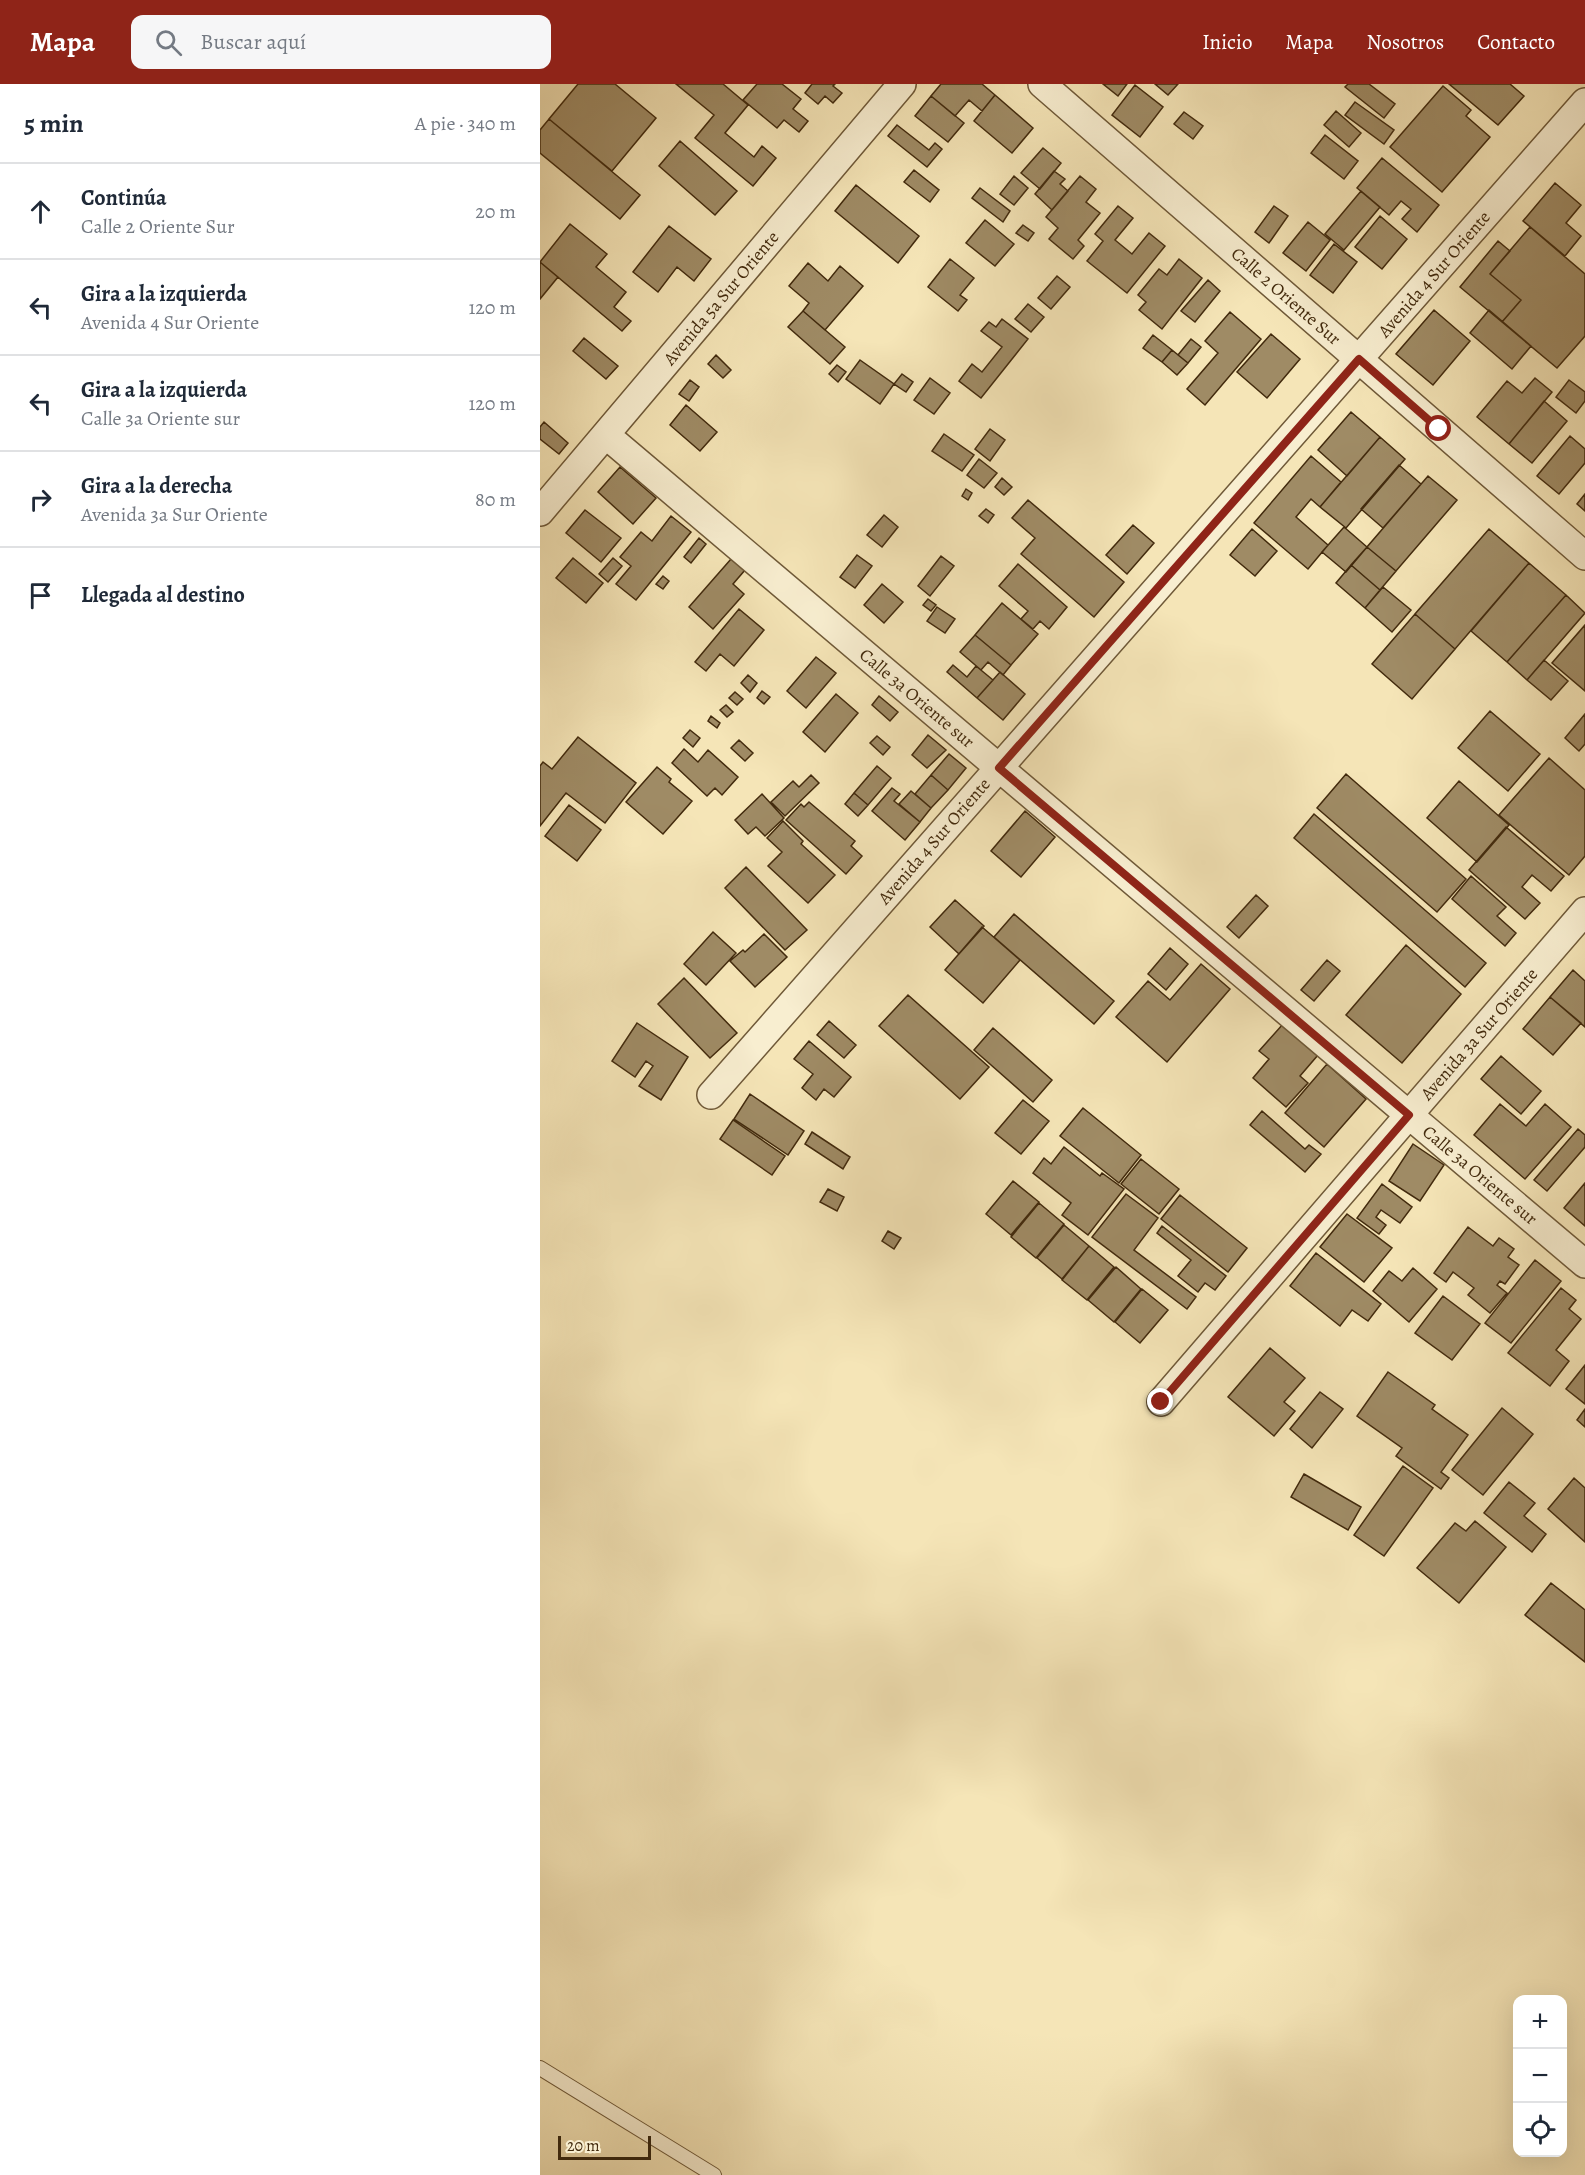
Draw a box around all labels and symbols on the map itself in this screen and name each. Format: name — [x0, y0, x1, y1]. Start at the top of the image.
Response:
street label: Avenida 4 Sur Oriente — [1372, 206, 1496, 343]
street label: Avenida 5a Sur Oriente — [657, 226, 784, 371]
street label: Calle 2 Oriente Sur — [1226, 242, 1346, 350]
route start — [1425, 415, 1451, 441]
street label: Calle 3a Oriente sur — [854, 643, 980, 753]
street label: Avenida 4 Sur Oriente — [872, 773, 996, 910]
street label: Avenida 3a Sur Oriente — [1414, 963, 1543, 1106]
street label: Calle 3a Oriente sur — [1417, 1120, 1543, 1230]
route end — [1147, 1388, 1173, 1414]
scale bar — [558, 2133, 651, 2160]

